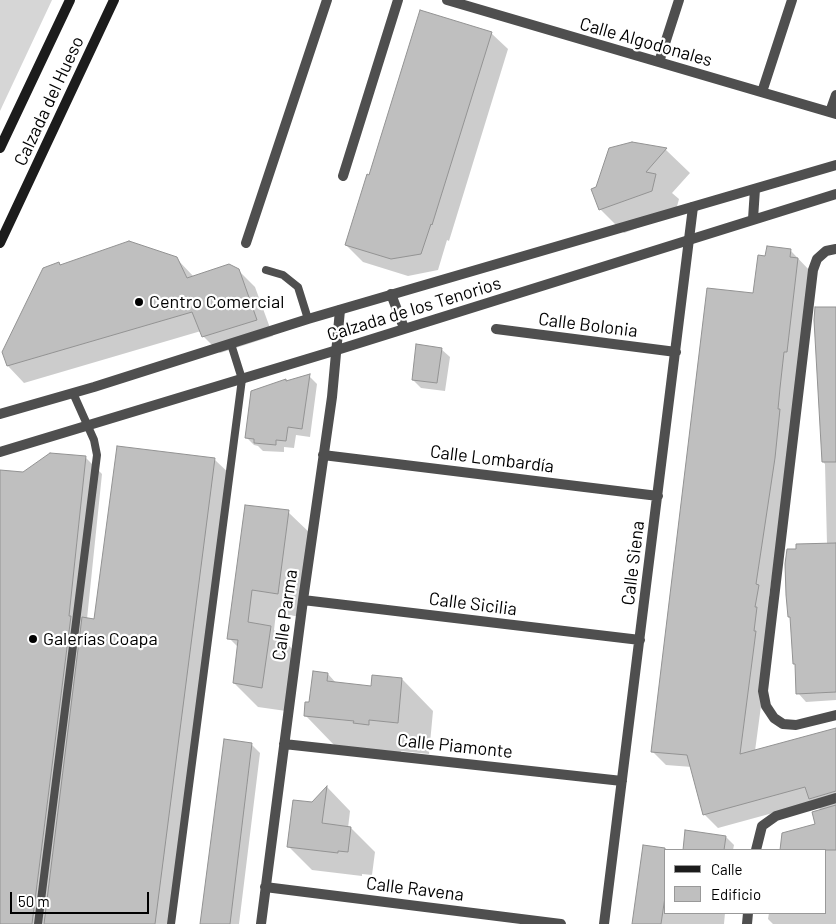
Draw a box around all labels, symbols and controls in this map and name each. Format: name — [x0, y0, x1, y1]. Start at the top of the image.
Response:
street label: Calle Algodonales — [577, 13, 715, 71]
street label: Calzada del Hueso — [10, 33, 88, 169]
street label: Calzada de los Tenorios — [324, 272, 504, 346]
place label: Centro Comercial — [149, 291, 284, 313]
marker: Centro Comercial — [133, 296, 145, 308]
street label: Calle Bolonia — [537, 308, 639, 342]
street label: Calle Lombardía — [429, 441, 555, 477]
street label: Calle Siena — [617, 519, 649, 607]
street label: Calle Parma — [268, 568, 302, 662]
street label: Calle Sicilia — [428, 588, 518, 620]
place label: Galerías Coapa — [43, 628, 158, 650]
marker: Galerías Coapa — [27, 633, 39, 645]
street label: Calle Piamonte — [396, 729, 514, 763]
legend — [664, 849, 826, 914]
text: Calle — [711, 860, 743, 878]
street label: Calle Ravena — [365, 872, 465, 906]
scale bar — [12, 882, 151, 914]
text: Edificio — [711, 885, 761, 903]
text: 50 m — [18, 892, 50, 910]

